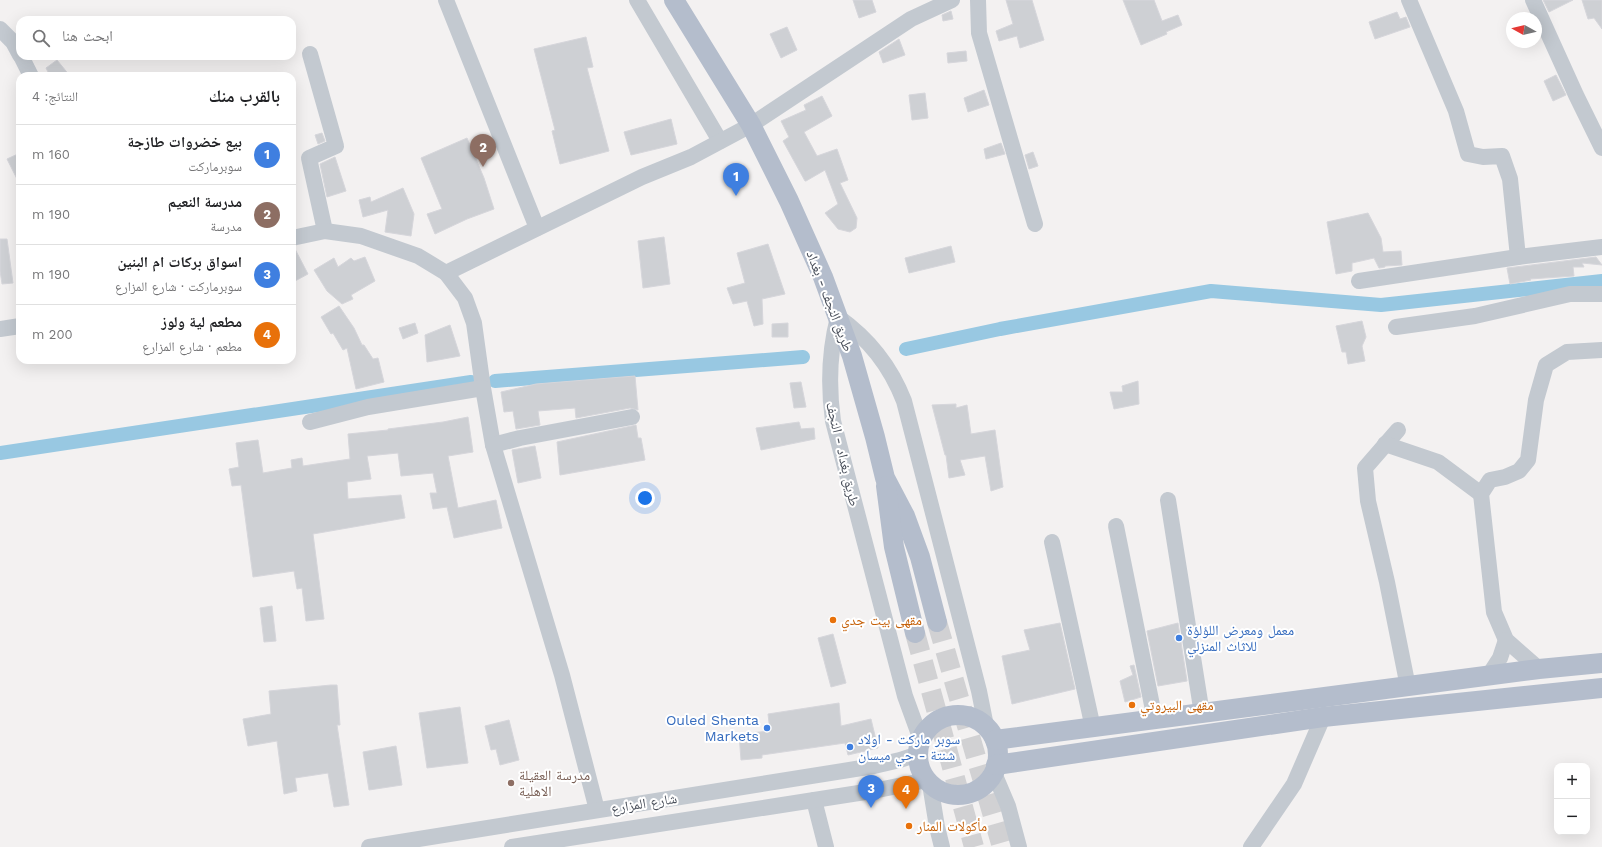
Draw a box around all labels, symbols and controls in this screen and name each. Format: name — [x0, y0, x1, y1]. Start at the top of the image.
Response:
north arrow — [1506, 12, 1542, 48]
search box — [16, 16, 296, 60]
icon: search — [30, 27, 52, 49]
text: ابحث هنا — [62, 27, 113, 45]
text: بالقرب منك — [209, 86, 280, 106]
text: النتائج: 4 — [32, 89, 78, 104]
text: بيع خضروات طازجة — [127, 133, 242, 151]
pin: 2 — [470, 134, 496, 167]
text: 160 m — [32, 147, 70, 162]
text: 1 — [264, 147, 270, 162]
text: سوبرماركت — [188, 159, 242, 174]
pin: 1 — [723, 163, 749, 196]
text: مدرسة النعيم — [168, 193, 242, 211]
text: 190 m — [32, 207, 70, 222]
text: 2 — [263, 207, 271, 222]
text: مدرسة — [210, 219, 242, 234]
street label: طريق النجف - بغداد — [802, 248, 857, 354]
text: اسواق بركات ام البنين — [117, 253, 242, 271]
text: 190 m — [32, 267, 70, 282]
text: 3 — [263, 267, 271, 282]
text: سوبرماركت · شارع المزارع — [115, 279, 242, 294]
text: مطعم لية ولوز — [161, 313, 242, 331]
text: 200 m — [32, 327, 73, 342]
text: 4 — [263, 327, 271, 342]
text: مطعم · شارع المزارع — [142, 339, 242, 354]
street label: طريق بغداد - النجف — [821, 400, 863, 508]
your location — [635, 488, 655, 508]
place label: مقهى بيت جدي — [841, 612, 922, 632]
marker: مقهى بيت جدي — [828, 615, 838, 625]
place label: معمل ومعرض اللؤلؤة للاثاث المنزلي — [1187, 622, 1294, 658]
marker: معمل ومعرض اللؤلؤة للاثاث المنزلي — [1174, 633, 1184, 643]
place label: مقهى البيروتي — [1140, 697, 1214, 717]
marker: مقهى البيروتي — [1127, 700, 1137, 710]
place label: Ouled Shenta Markets — [666, 712, 759, 744]
marker: Ouled Shenta Markets — [762, 723, 772, 733]
place label: سوبر ماركت - اولاد شنتة - حي ميسان — [858, 731, 960, 767]
marker: سوبر ماركت - اولاد شنتة - حي ميسان — [845, 742, 855, 752]
map controls — [1554, 763, 1590, 835]
button: + — [1554, 763, 1590, 799]
place label: مدرسة العقيلة الاهلية — [519, 767, 590, 799]
pin: 3 — [858, 775, 884, 808]
pin: 4 — [893, 776, 919, 809]
marker: مدرسة العقيلة الاهلية — [506, 778, 516, 788]
street label: شارع المزارع — [610, 790, 678, 818]
button: − — [1554, 799, 1590, 835]
place label: مأكولات المنار — [916, 818, 987, 835]
marker: مأكولات المنار — [904, 821, 914, 831]

